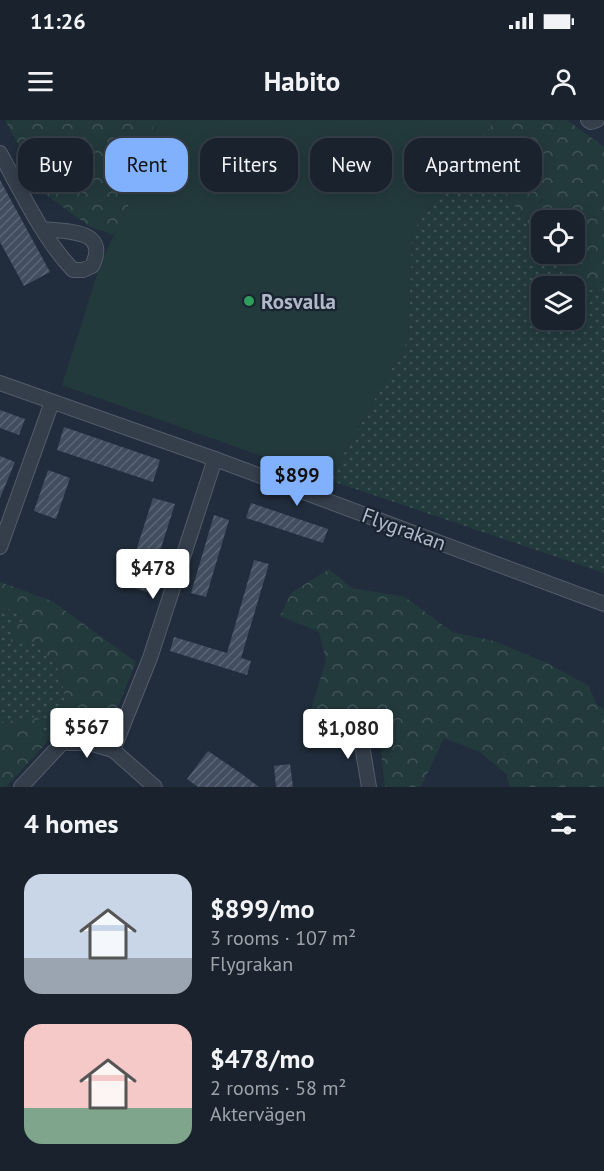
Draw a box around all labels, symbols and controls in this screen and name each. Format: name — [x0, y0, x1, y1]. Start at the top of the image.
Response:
text: 11:26 — [30, 7, 86, 35]
text: Habito — [264, 64, 340, 98]
icon: menu — [24, 65, 57, 98]
icon: person — [547, 65, 580, 98]
chip: Buy — [18, 138, 93, 192]
chip: Rent — [105, 138, 188, 192]
chip: Filters — [200, 138, 298, 192]
chip: New — [310, 138, 392, 192]
chip: Apartment — [404, 138, 542, 192]
map controls — [531, 210, 585, 330]
button: locate — [531, 210, 585, 264]
button: layers — [531, 276, 585, 330]
place label: Rosvalla — [261, 288, 336, 315]
marker: Rosvalla — [242, 294, 256, 308]
pin: $899 — [261, 456, 333, 507]
text: $899 — [274, 462, 320, 488]
street label: Flygrakan — [358, 501, 450, 557]
pin: $478 — [117, 549, 189, 600]
text: $478 — [130, 555, 176, 581]
pin: $567 — [51, 708, 123, 759]
pin: $1,080 — [299, 709, 397, 760]
text: $567 — [64, 714, 110, 740]
text: $1,080 — [317, 715, 379, 741]
text: 4 homes — [24, 807, 119, 840]
icon: filters — [547, 807, 580, 840]
text: $899/mo — [210, 892, 314, 925]
icon: home — [72, 898, 144, 970]
text: 3 rooms · 107 m² — [210, 925, 356, 951]
text: Flygrakan — [210, 951, 293, 977]
text: $478/mo — [210, 1042, 314, 1075]
icon: home — [72, 1048, 144, 1120]
text: 2 rooms · 58 m² — [210, 1075, 346, 1101]
text: Aktervägen — [210, 1101, 306, 1127]

